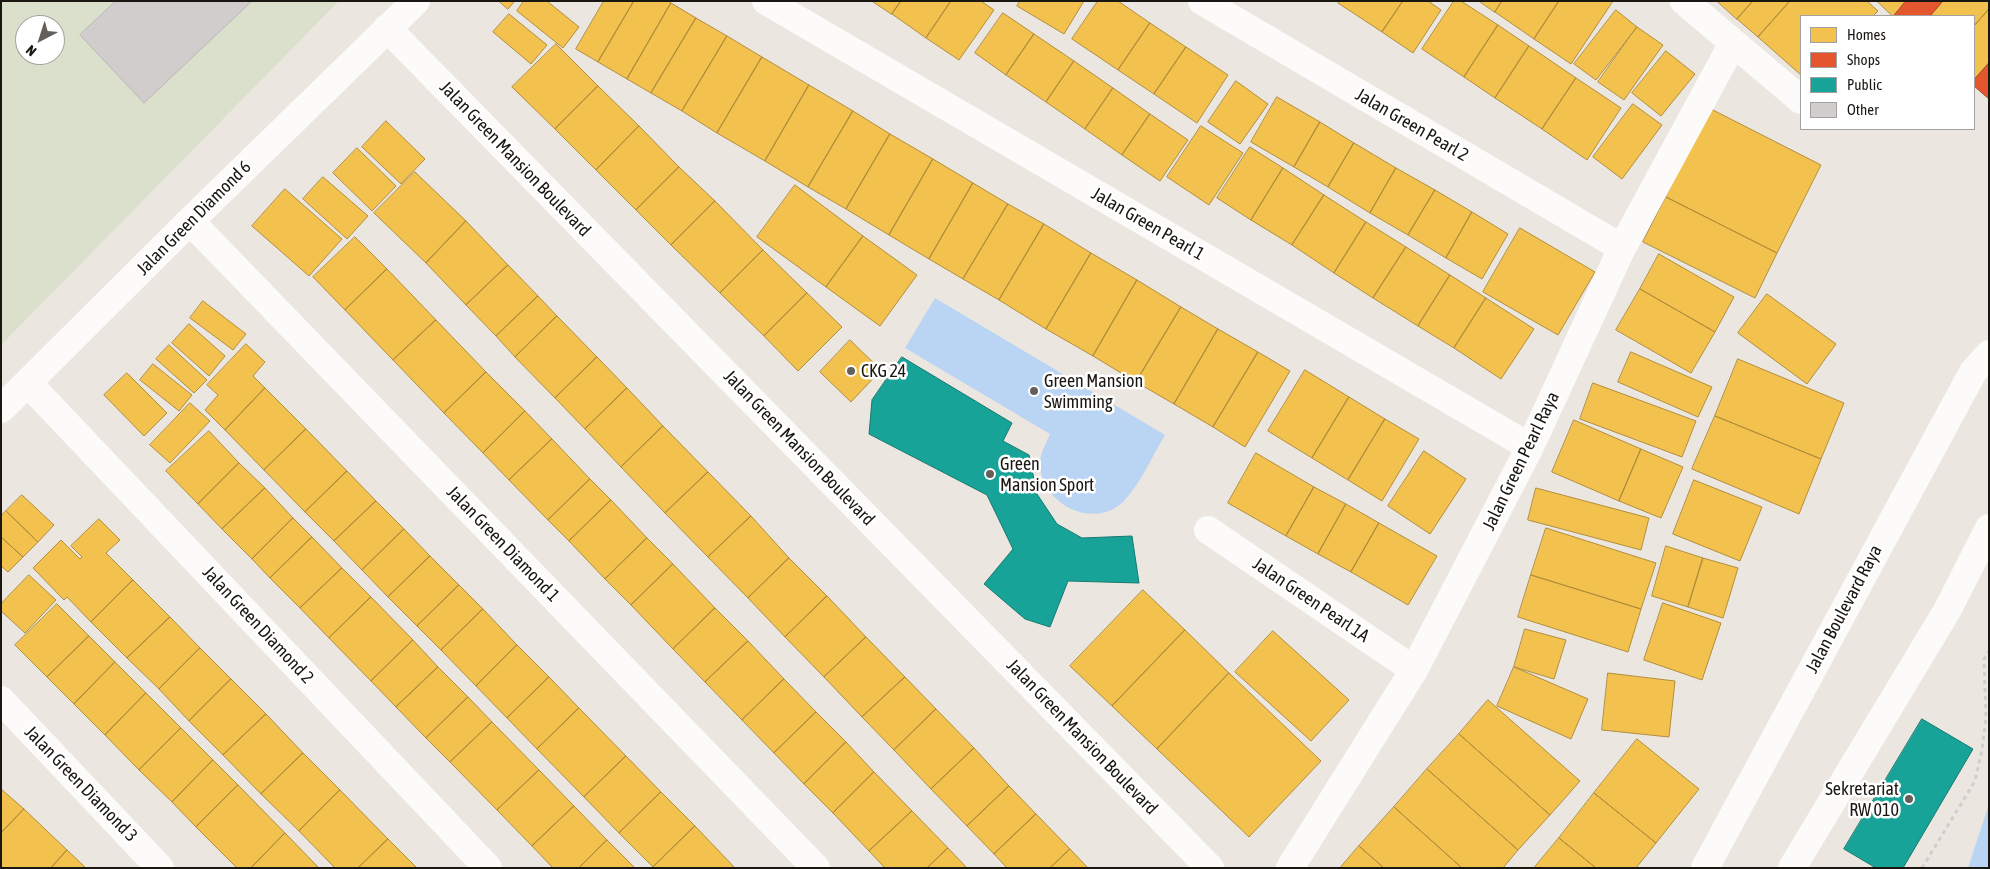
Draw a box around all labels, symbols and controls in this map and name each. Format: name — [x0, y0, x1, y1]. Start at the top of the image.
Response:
north arrow — [15, 15, 65, 65]
legend — [1800, 15, 1975, 130]
text: Homes — [1847, 26, 1886, 43]
text: N — [23, 42, 39, 60]
text: Shops — [1847, 51, 1880, 68]
text: Public — [1847, 76, 1882, 93]
street label: Jalan Green Mansion Boulevard — [435, 77, 595, 241]
street label: Jalan Green Pearl 2 — [1352, 84, 1472, 166]
text: Other — [1847, 101, 1879, 118]
street label: Jalan Green Diamond 6 — [132, 156, 256, 280]
street label: Jalan Green Pearl 1 — [1088, 183, 1208, 265]
place label: CKG 24 — [861, 360, 906, 382]
marker: CKG 24 — [845, 365, 857, 377]
street label: Jalan Green Mansion Boulevard — [719, 366, 879, 530]
place label: Green Mansion Swimming — [1044, 370, 1143, 412]
marker: Green Mansion Swimming — [1028, 385, 1040, 397]
street label: Jalan Green Pearl Raya — [1478, 388, 1564, 534]
place label: Green Mansion Sport — [1000, 453, 1094, 496]
marker: Green Mansion Sport — [984, 468, 996, 480]
street label: Jalan Green Diamond 1 — [442, 481, 564, 607]
street label: Jalan Boulevard Raya — [1801, 541, 1887, 677]
street label: Jalan Green Pearl 1A — [1249, 553, 1373, 647]
street label: Jalan Green Diamond 2 — [198, 562, 318, 688]
street label: Jalan Green Mansion Boulevard — [1002, 655, 1162, 819]
street label: Jalan Green Diamond 3 — [20, 721, 142, 847]
place label: Sekretariat RW 010 — [1825, 778, 1899, 821]
marker: Sekretariat RW 010 — [1903, 793, 1915, 805]

